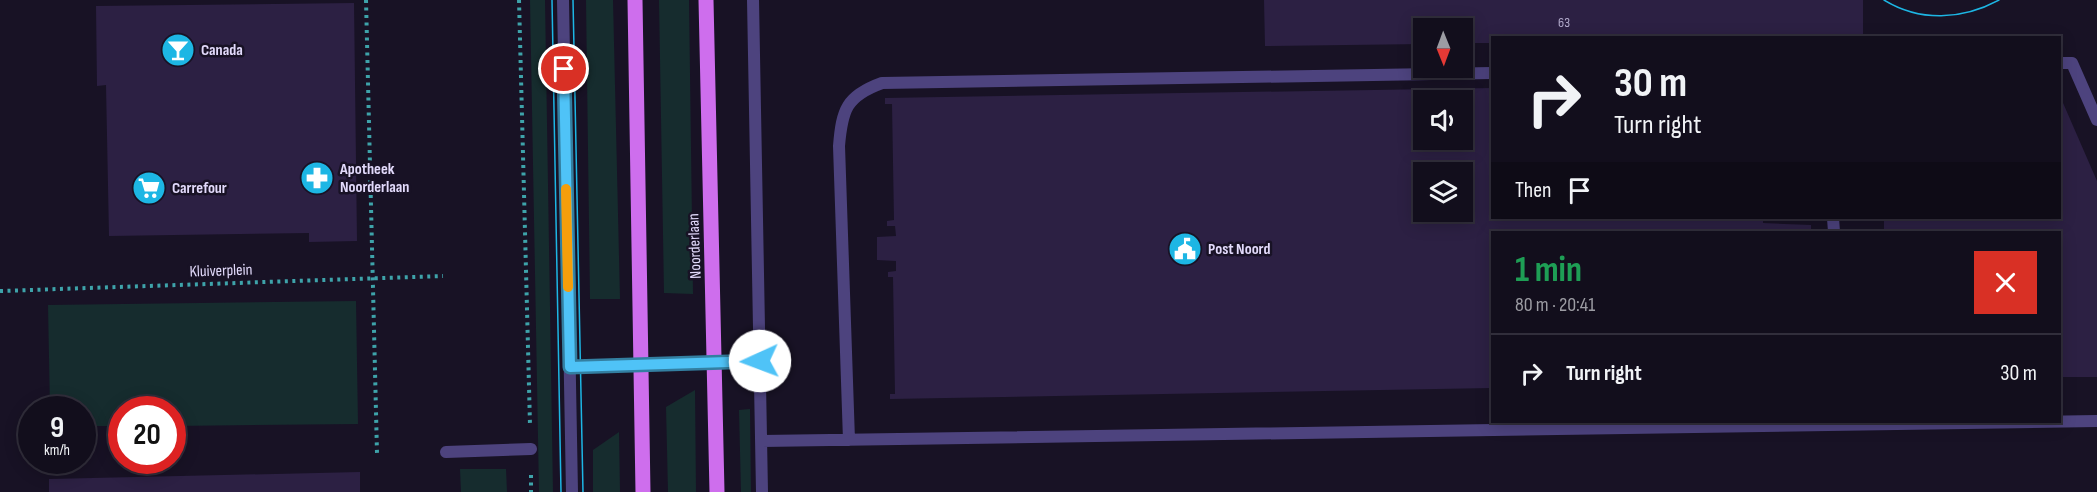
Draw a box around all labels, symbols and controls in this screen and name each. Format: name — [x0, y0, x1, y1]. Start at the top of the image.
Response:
house number: 63 — [1558, 14, 1570, 31]
north arrow — [1413, 18, 1473, 78]
map controls — [1413, 18, 1473, 222]
bar icon: Canada — [160, 32, 196, 68]
place label: Canada — [201, 41, 243, 60]
pin — [538, 43, 589, 94]
icon: arrive — [547, 52, 580, 85]
text: 30 m — [1614, 58, 1687, 109]
icon: right — [1515, 60, 1593, 138]
button: sound — [1413, 90, 1473, 150]
text: Turn right — [1614, 109, 1701, 141]
pharmacy icon: Apotheek Noorderlaan — [299, 160, 335, 196]
place label: Apotheek Noorderlaan — [339, 160, 409, 197]
button: layers — [1413, 162, 1473, 222]
supermarket icon: Carrefour — [131, 170, 167, 206]
icon: arrive — [1563, 174, 1596, 207]
text: Then — [1515, 177, 1551, 204]
place label: Carrefour — [172, 179, 227, 198]
street label: Noorderlaan — [684, 213, 706, 279]
public building icon: Post Noord — [1167, 231, 1203, 267]
place label: Post Noord — [1208, 240, 1270, 259]
text: 1 min — [1515, 249, 1582, 292]
button: close — [1974, 251, 2037, 314]
street label: Kluiverplein — [189, 260, 253, 282]
text: 80 m · 20:41 — [1515, 293, 1595, 317]
position arrow — [728, 329, 792, 393]
icon: right — [1515, 357, 1548, 390]
text: Turn right — [1566, 360, 1642, 387]
text: 30 m — [2000, 360, 2037, 387]
speed limit sign: 20 — [108, 396, 186, 474]
text: 9 — [50, 410, 64, 446]
text: km/h — [44, 441, 70, 460]

